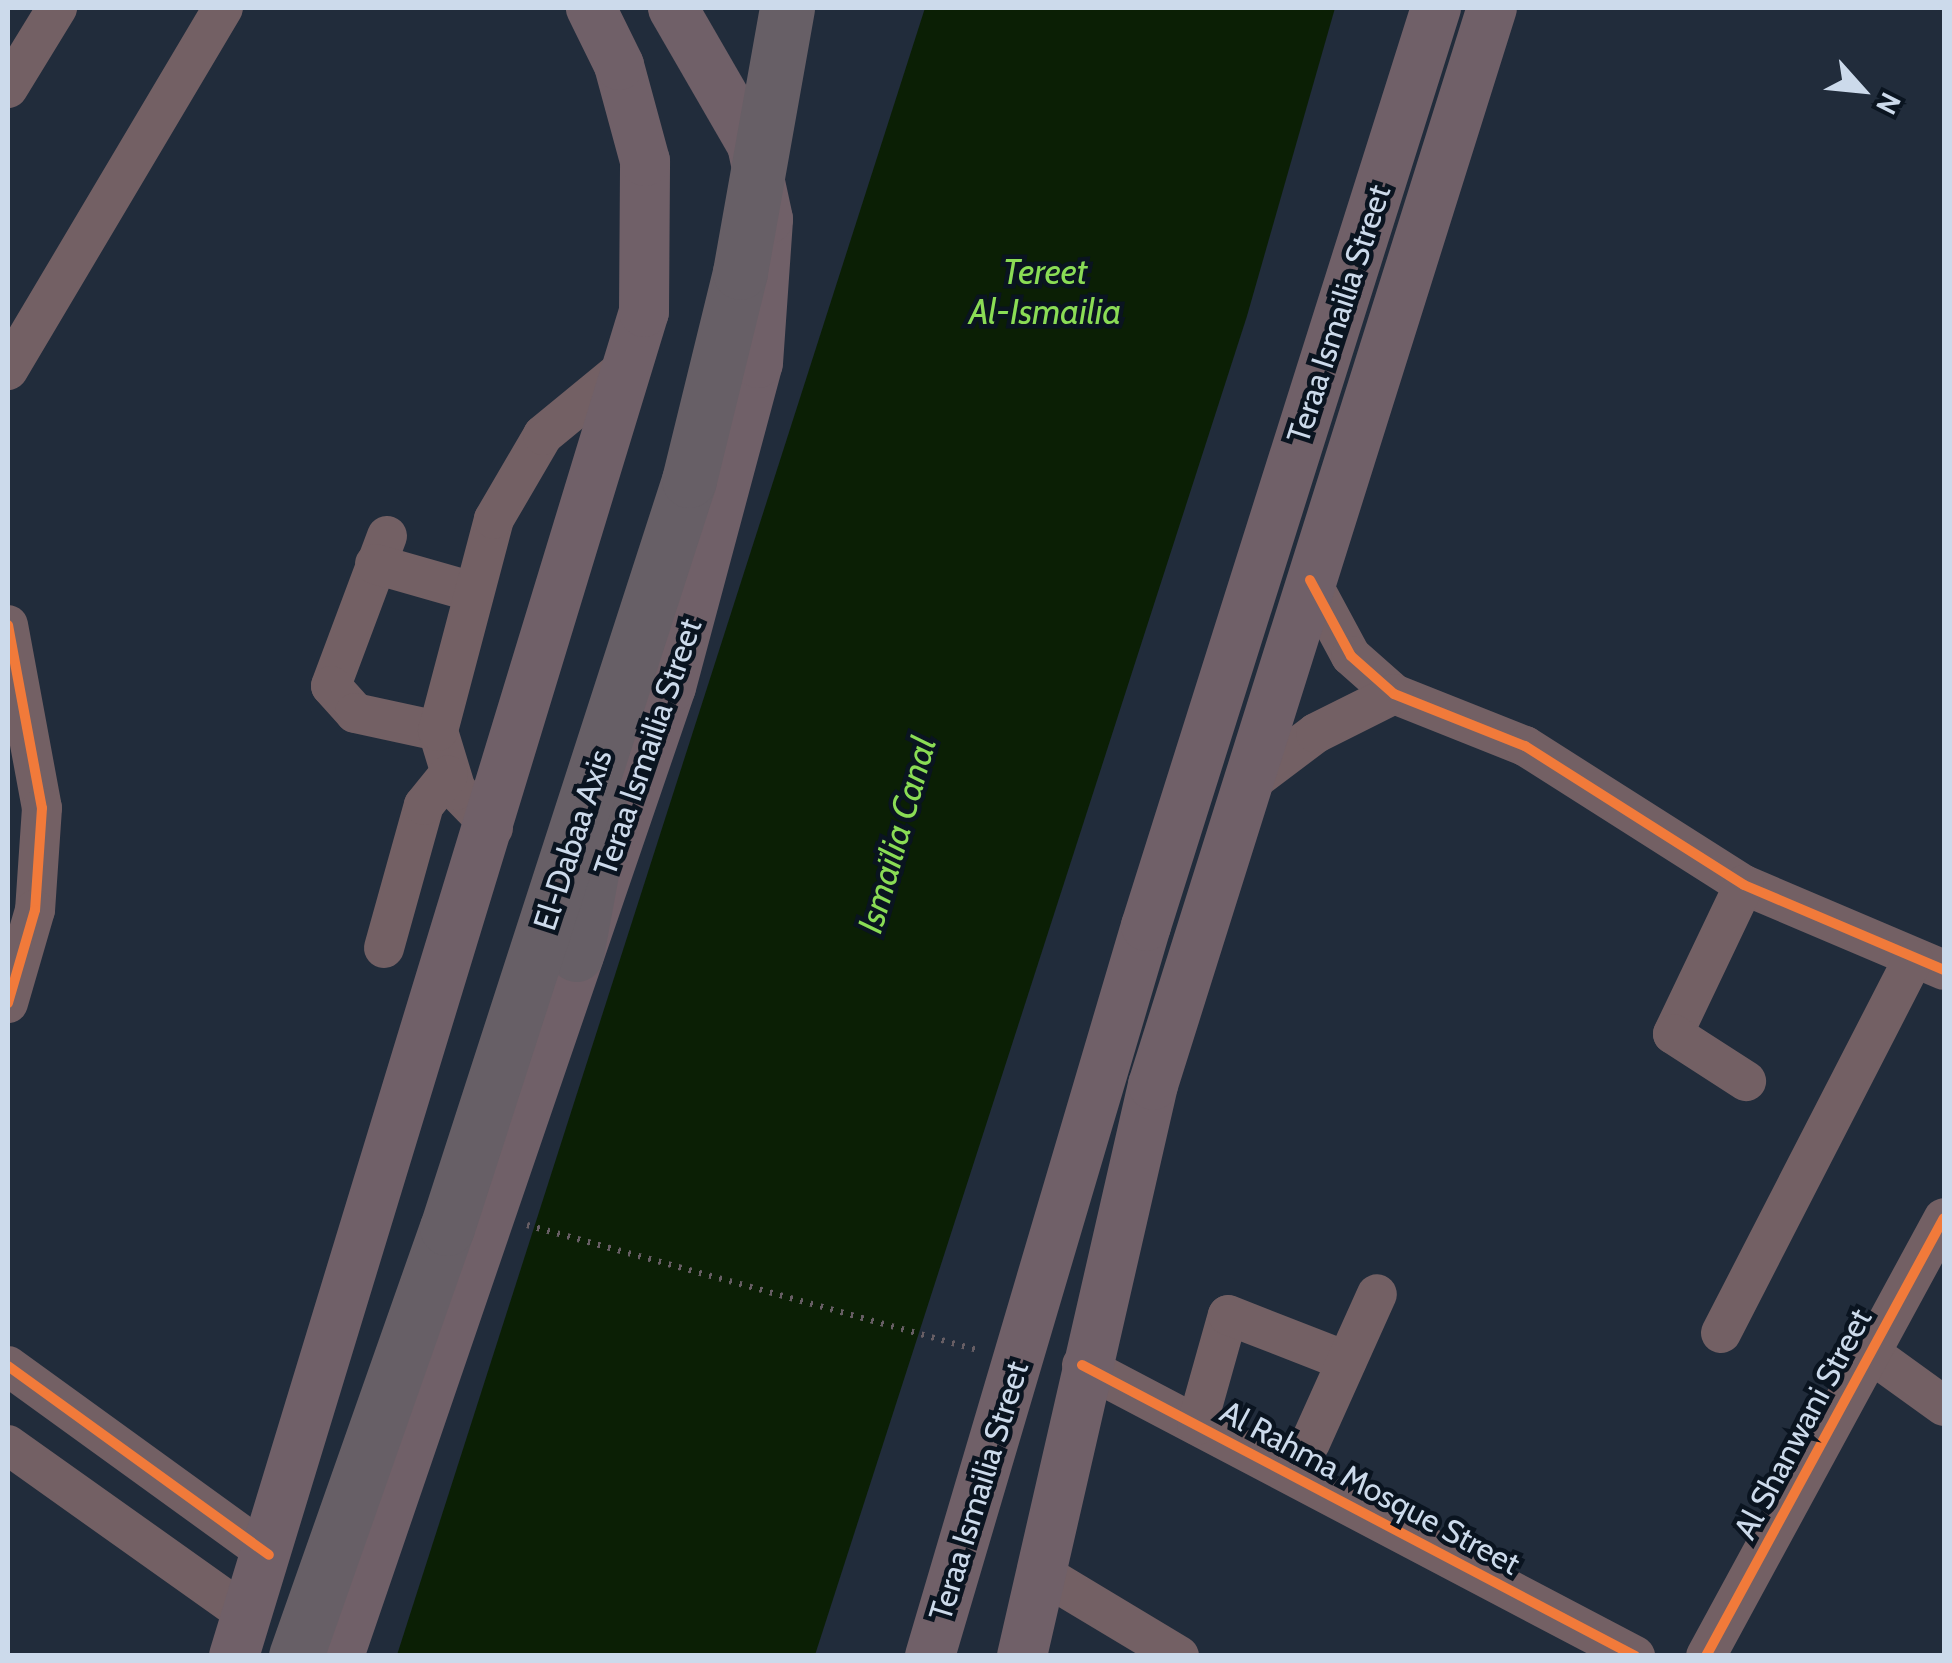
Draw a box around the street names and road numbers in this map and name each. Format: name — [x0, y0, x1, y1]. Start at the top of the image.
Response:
street label: Teraa Ismailia Street — [1279, 180, 1399, 448]
street label: Teraa Ismailia Street — [586, 614, 710, 880]
street label: El-Dabaa Axis — [526, 745, 620, 935]
street label: Al Shanwani Street — [1726, 1302, 1880, 1546]
street label: Teraa Ismailia Street — [921, 1357, 1037, 1625]
street label: Al Rahma Mosque Street — [1214, 1393, 1526, 1583]

